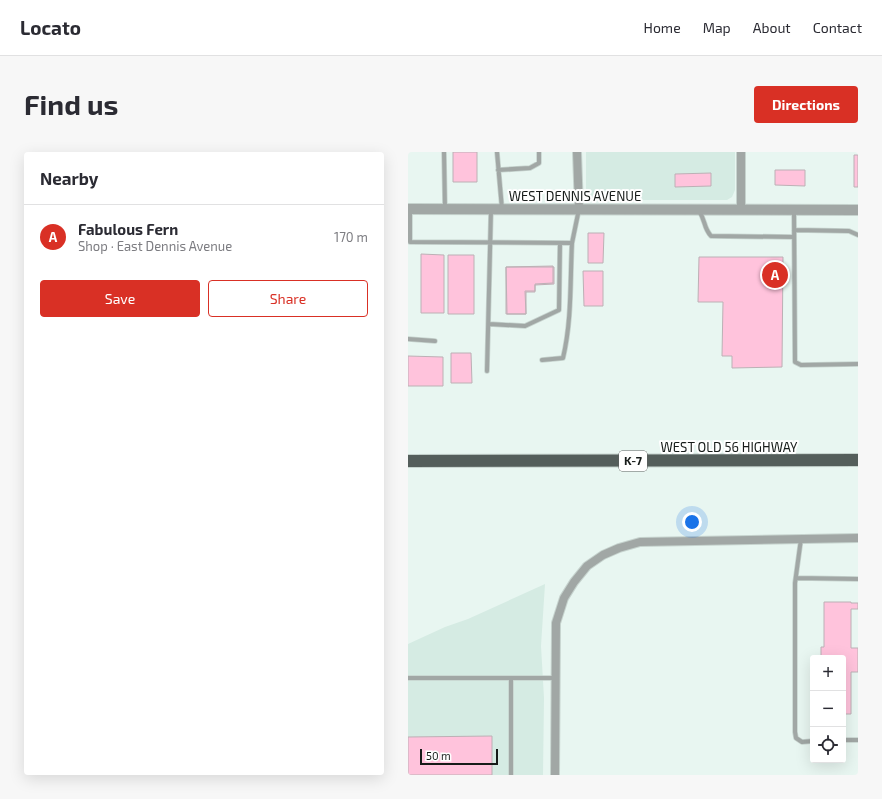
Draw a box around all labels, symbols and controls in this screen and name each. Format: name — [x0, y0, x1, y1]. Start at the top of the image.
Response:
text: Locato — [20, 16, 81, 39]
text: Home — [644, 19, 681, 36]
text: Map — [703, 19, 731, 36]
text: About — [753, 19, 791, 36]
text: Contact — [813, 19, 862, 36]
button: Directions — [754, 86, 858, 123]
text: Find us — [24, 87, 118, 121]
text: Nearby — [40, 168, 98, 188]
street label: WEST DENNIS AVENUE — [509, 188, 641, 204]
text: Fabulous Fern — [78, 220, 178, 238]
text: A — [49, 229, 57, 245]
text: 170 m — [334, 229, 368, 245]
text: Shop · East Dennis Avenue — [78, 238, 232, 254]
pin: A — [762, 260, 788, 290]
button: Save — [40, 280, 200, 317]
button: Share — [208, 280, 368, 317]
street label: WEST OLD 56 HIGHWAY — [660, 439, 798, 455]
road number: K-7 — [619, 451, 647, 471]
your location — [682, 512, 702, 532]
map controls — [810, 655, 846, 763]
button: + — [810, 655, 846, 691]
button: − — [810, 691, 846, 727]
button: locate — [810, 727, 846, 763]
scale bar — [420, 747, 498, 766]
text: 50 m — [426, 749, 451, 762]

